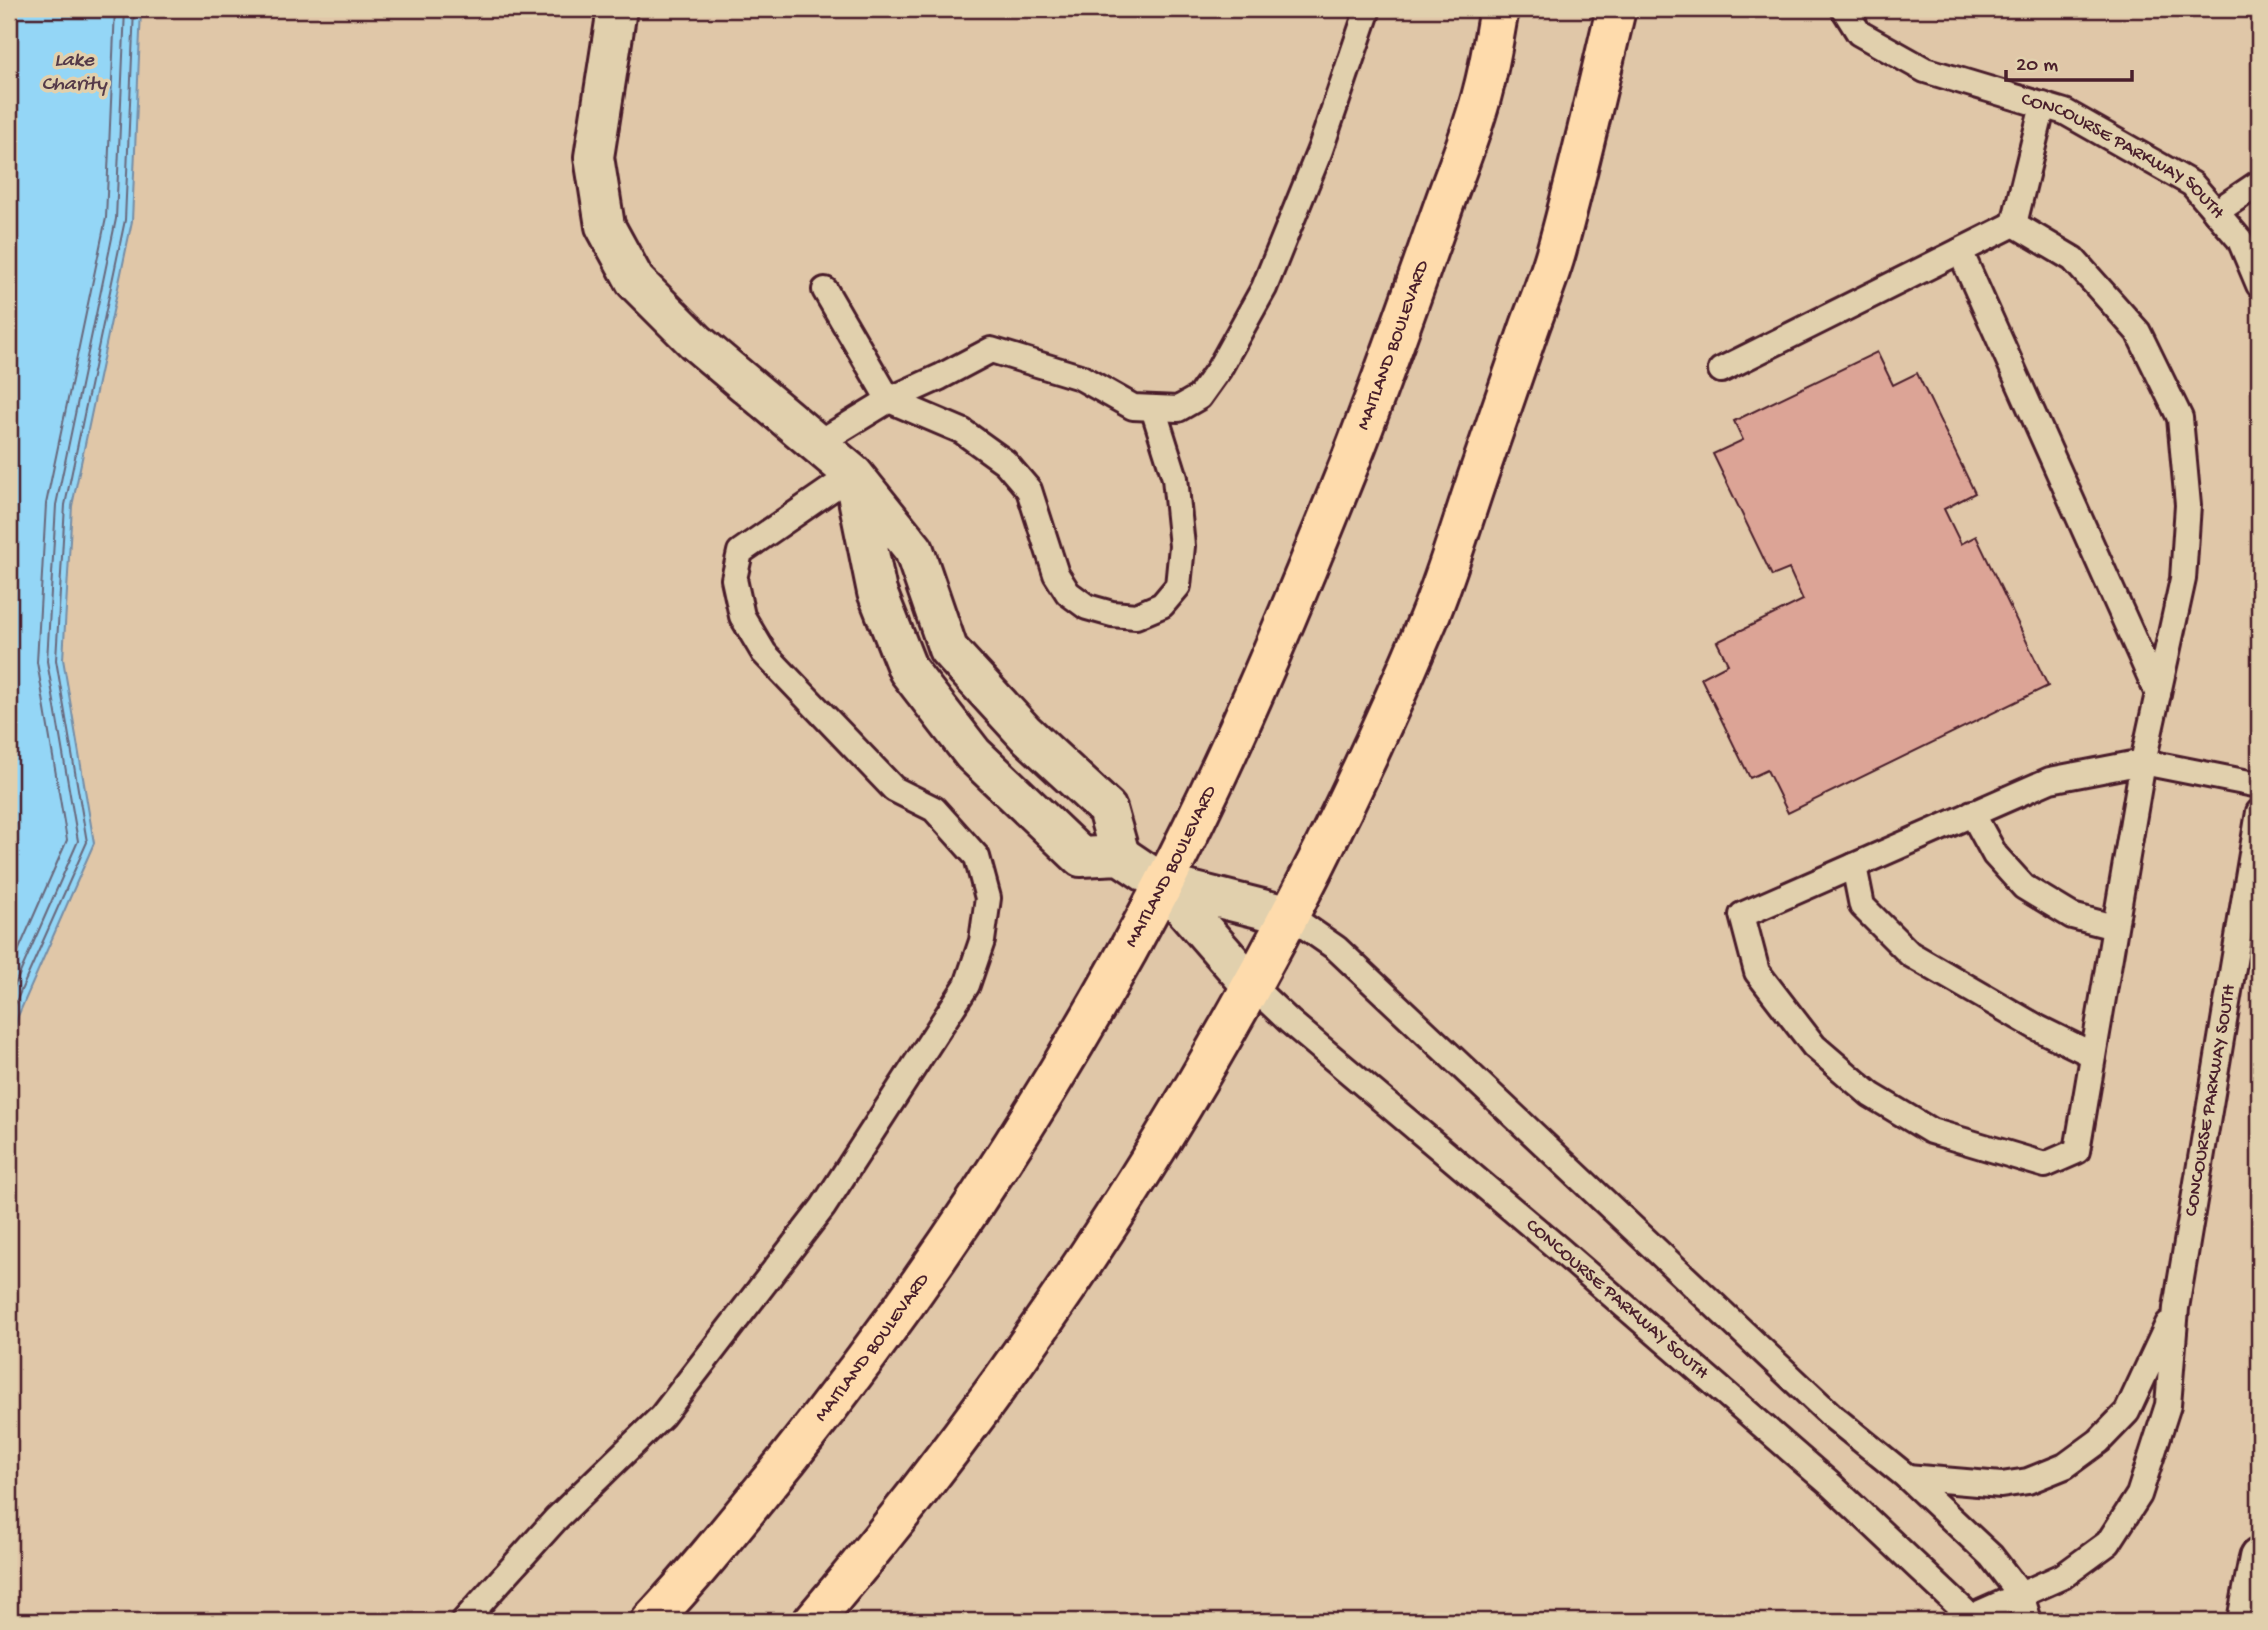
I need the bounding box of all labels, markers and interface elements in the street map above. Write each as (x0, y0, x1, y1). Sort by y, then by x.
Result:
scale bar (2006, 38, 2132, 82)
water label: Lake Charity (41, 49, 108, 98)
text: 20 m (2016, 54, 2058, 79)
street label: CONCOURSE PARKWAY SOUTH (2018, 88, 2229, 224)
street label: MAITLAND BOULEVARD (1352, 257, 1435, 433)
street label: MAITLAND BOULEVARD (1120, 781, 1222, 952)
street label: CONCOURSE PARKWAY SOUTH (2180, 983, 2241, 1218)
street label: CONCOURSE PARKWAY SOUTH (1521, 1214, 1713, 1385)
street label: MAITLAND BOULEVARD (810, 1268, 935, 1426)

